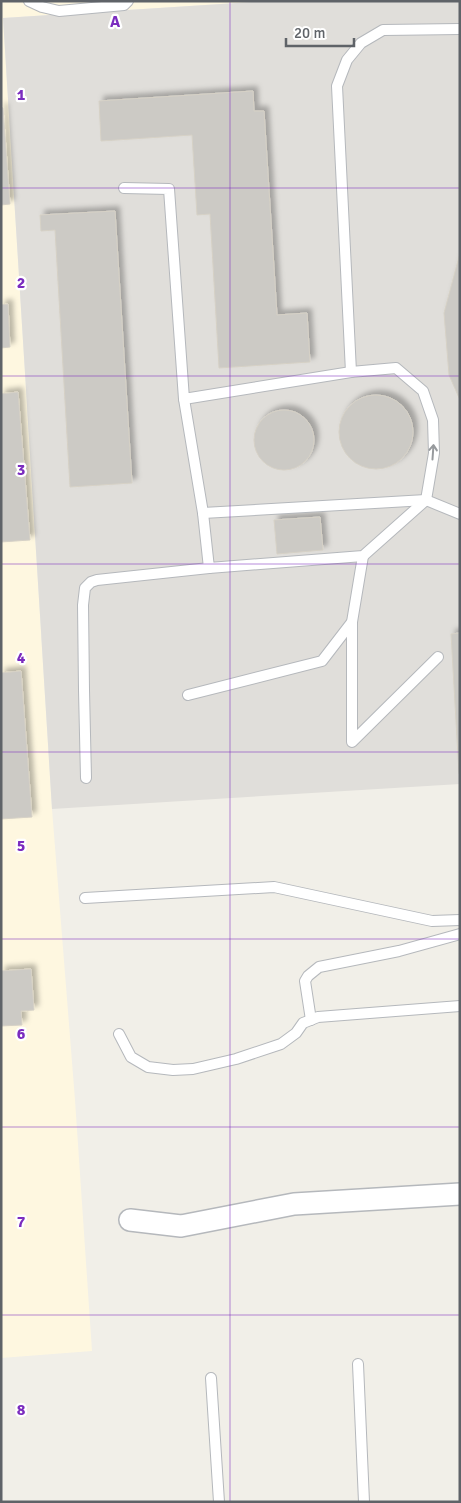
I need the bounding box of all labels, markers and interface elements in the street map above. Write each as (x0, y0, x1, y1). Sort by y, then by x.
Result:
text: A (110, 12, 121, 32)
scale bar (286, 15, 354, 47)
text: 20 m (294, 24, 325, 42)
text: 1 (17, 85, 26, 105)
text: 2 (17, 273, 25, 293)
one-way arrow (428, 445, 437, 461)
text: 3 (17, 460, 25, 480)
text: 4 (17, 648, 26, 668)
text: 5 (17, 836, 25, 856)
text: 6 (17, 1024, 26, 1044)
text: 7 (17, 1212, 26, 1232)
text: 8 (17, 1400, 26, 1420)

